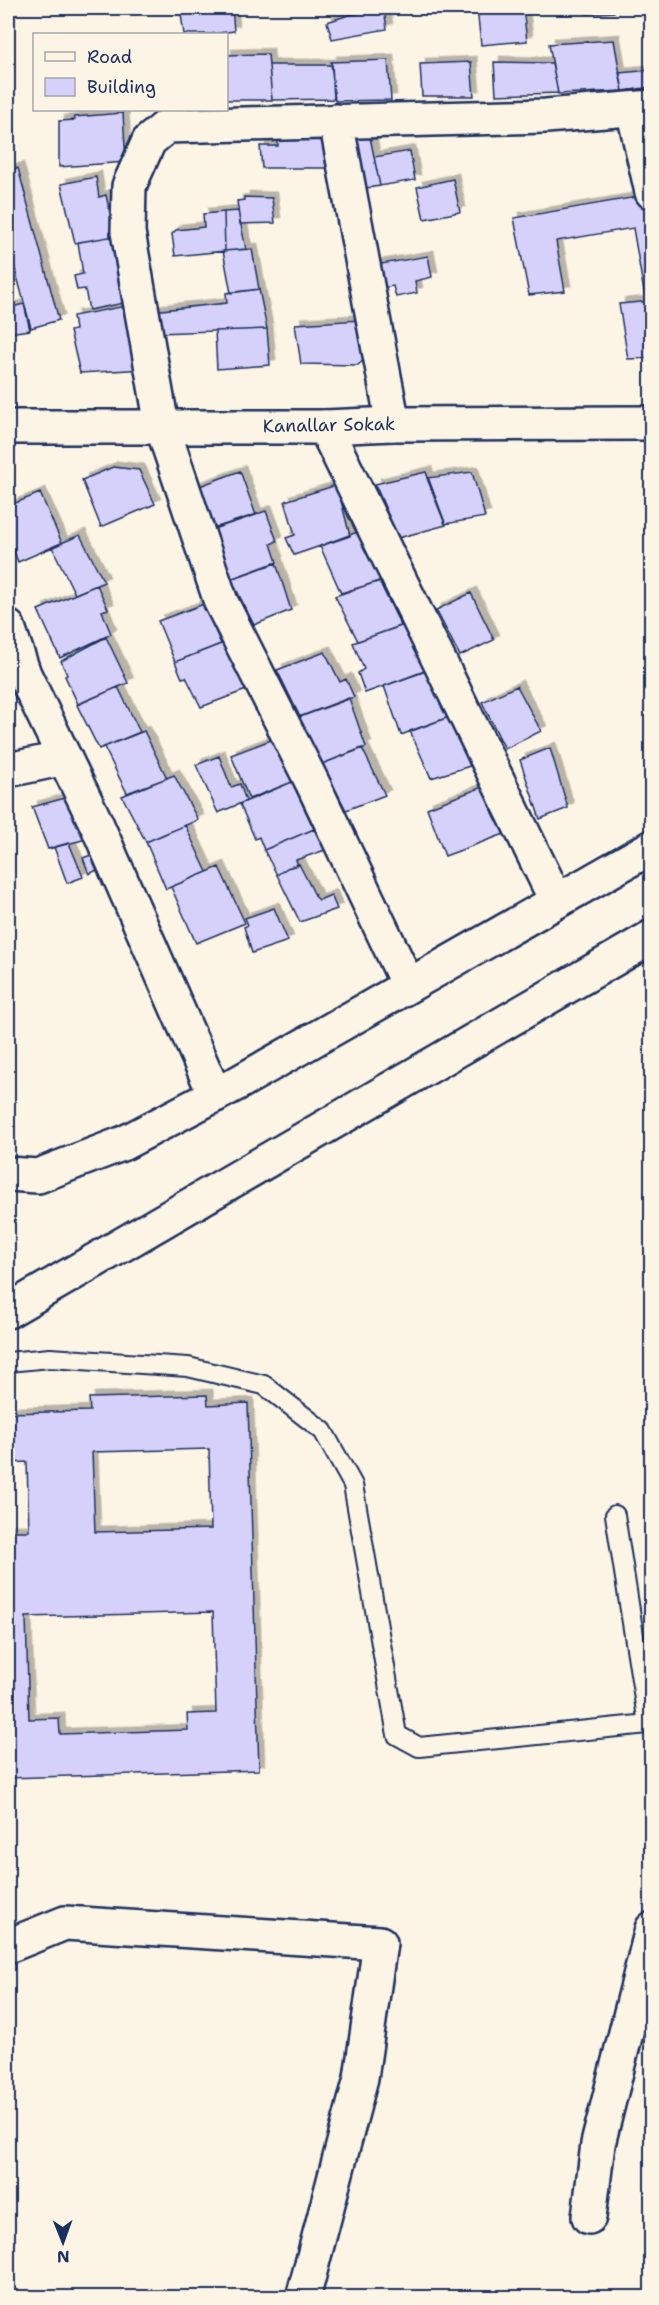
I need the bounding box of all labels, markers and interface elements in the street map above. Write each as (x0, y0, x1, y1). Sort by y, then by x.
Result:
legend (33, 33, 228, 111)
text: Road (87, 45, 132, 69)
text: Building (87, 75, 156, 99)
street label: Kanallar Sokak (263, 412, 395, 438)
north arrow (33, 2212, 93, 2272)
text: N (57, 2246, 70, 2267)

